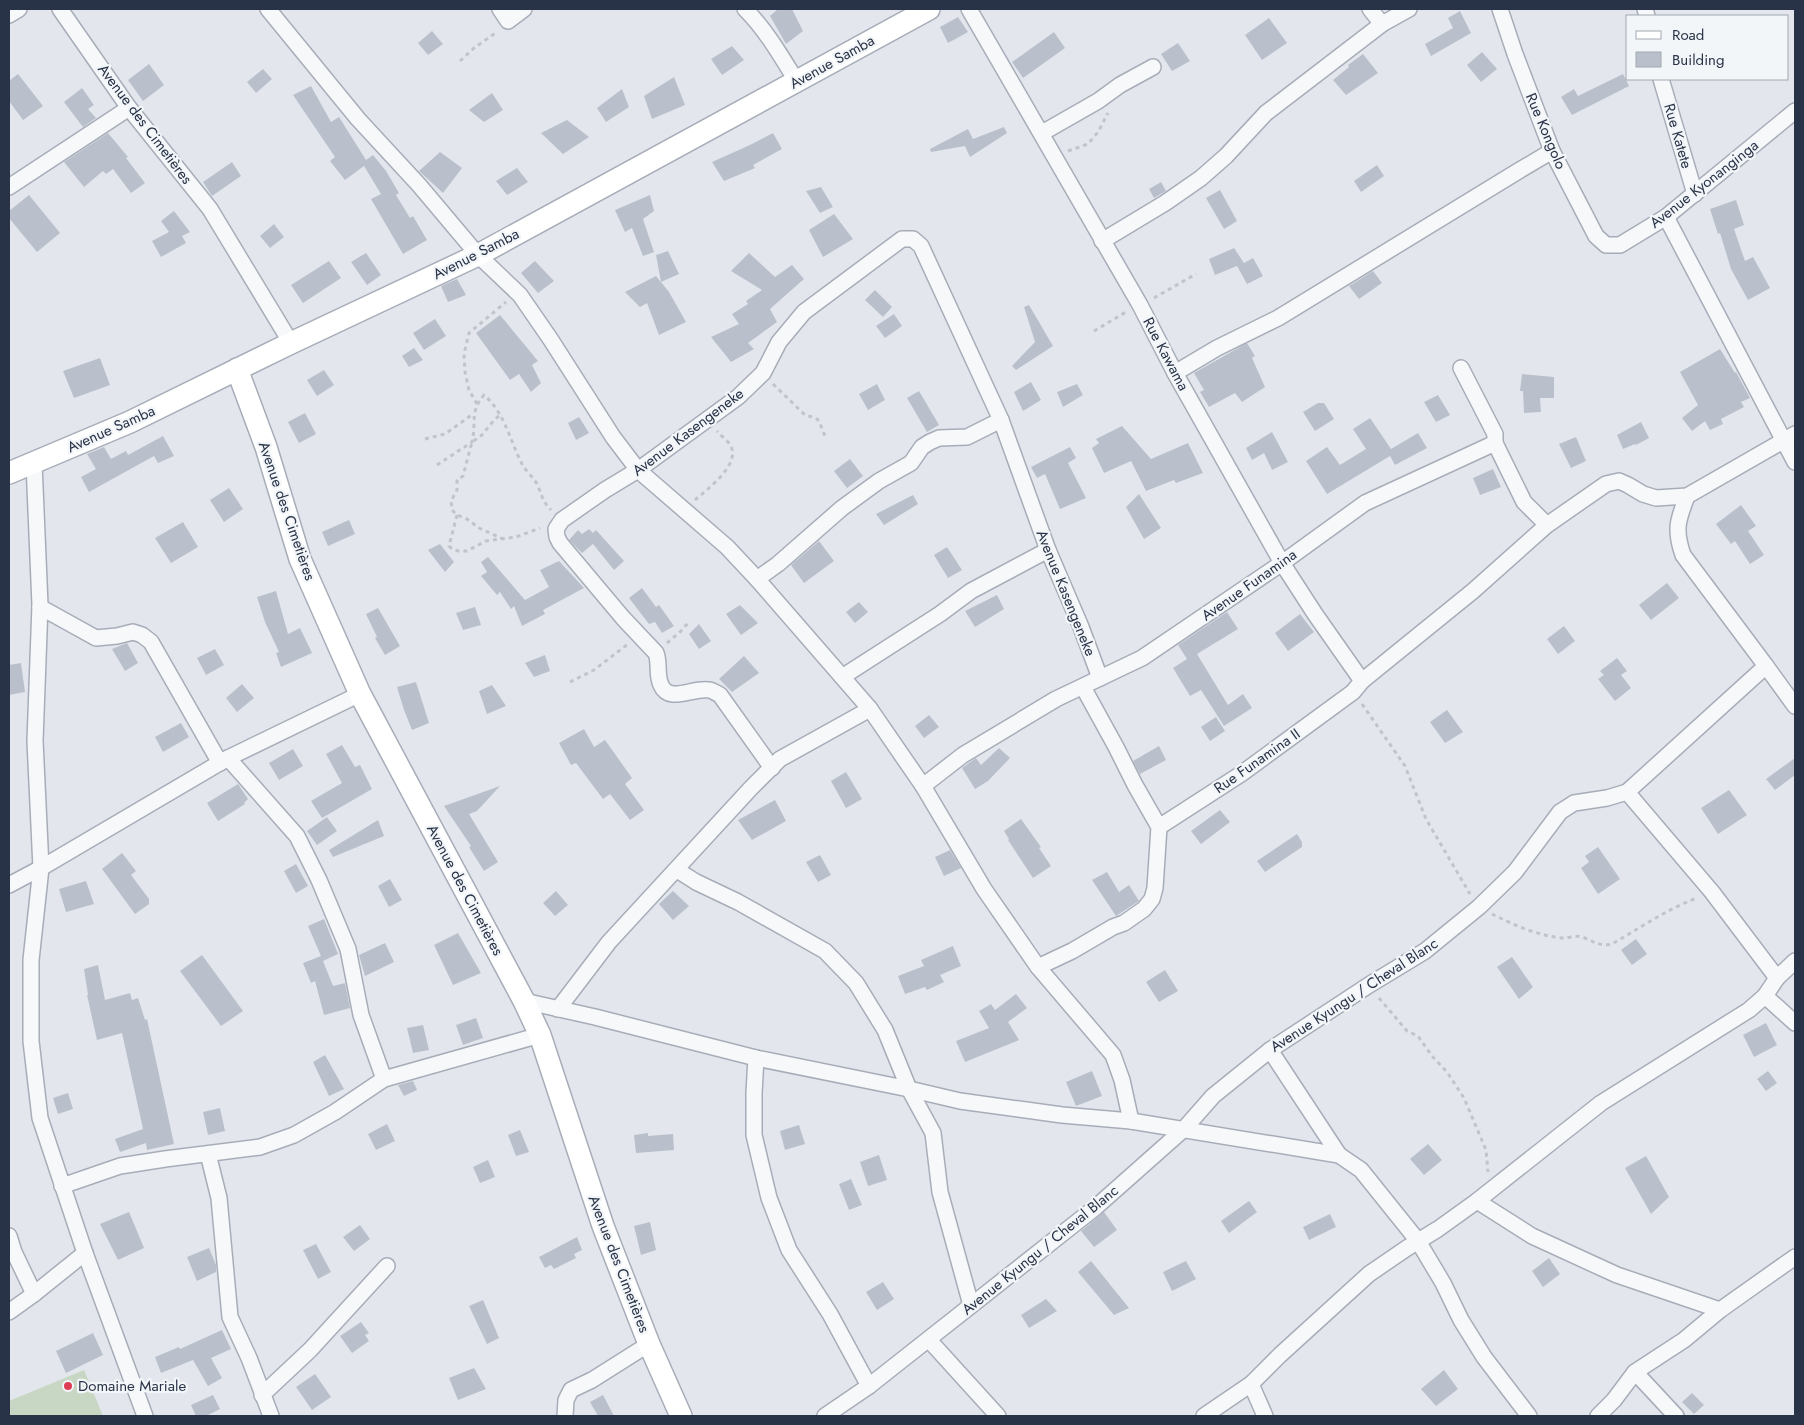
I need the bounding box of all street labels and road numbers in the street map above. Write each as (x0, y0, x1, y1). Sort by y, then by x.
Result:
street label: Avenue Samba (785, 30, 879, 94)
street label: Avenue des Cimetières (92, 59, 198, 189)
street label: Rue Kongolo (1520, 89, 1572, 173)
street label: Rue Katete (1658, 101, 1698, 171)
street label: Avenue Kyonanginga (1645, 135, 1763, 233)
street label: Avenue Samba (429, 223, 523, 285)
street label: Rue Kawama (1137, 313, 1195, 395)
street label: Avenue Kasengeneke (628, 383, 749, 481)
street label: Avenue Samba (64, 400, 158, 458)
street label: Avenue des Cimetières (253, 439, 321, 583)
street label: Avenue Kasengeneke (1031, 527, 1101, 660)
street label: Avenue Funamina (1197, 544, 1301, 626)
street label: Rue Funamina II (1209, 723, 1305, 799)
street label: Avenue des Cimetières (421, 821, 509, 959)
street label: Avenue Kyungu / Cheval Blanc (1266, 932, 1442, 1058)
street label: Avenue Kyungu / Cheval Blanc (957, 1180, 1123, 1320)
street label: Avenue des Cimetières (583, 1192, 655, 1336)

